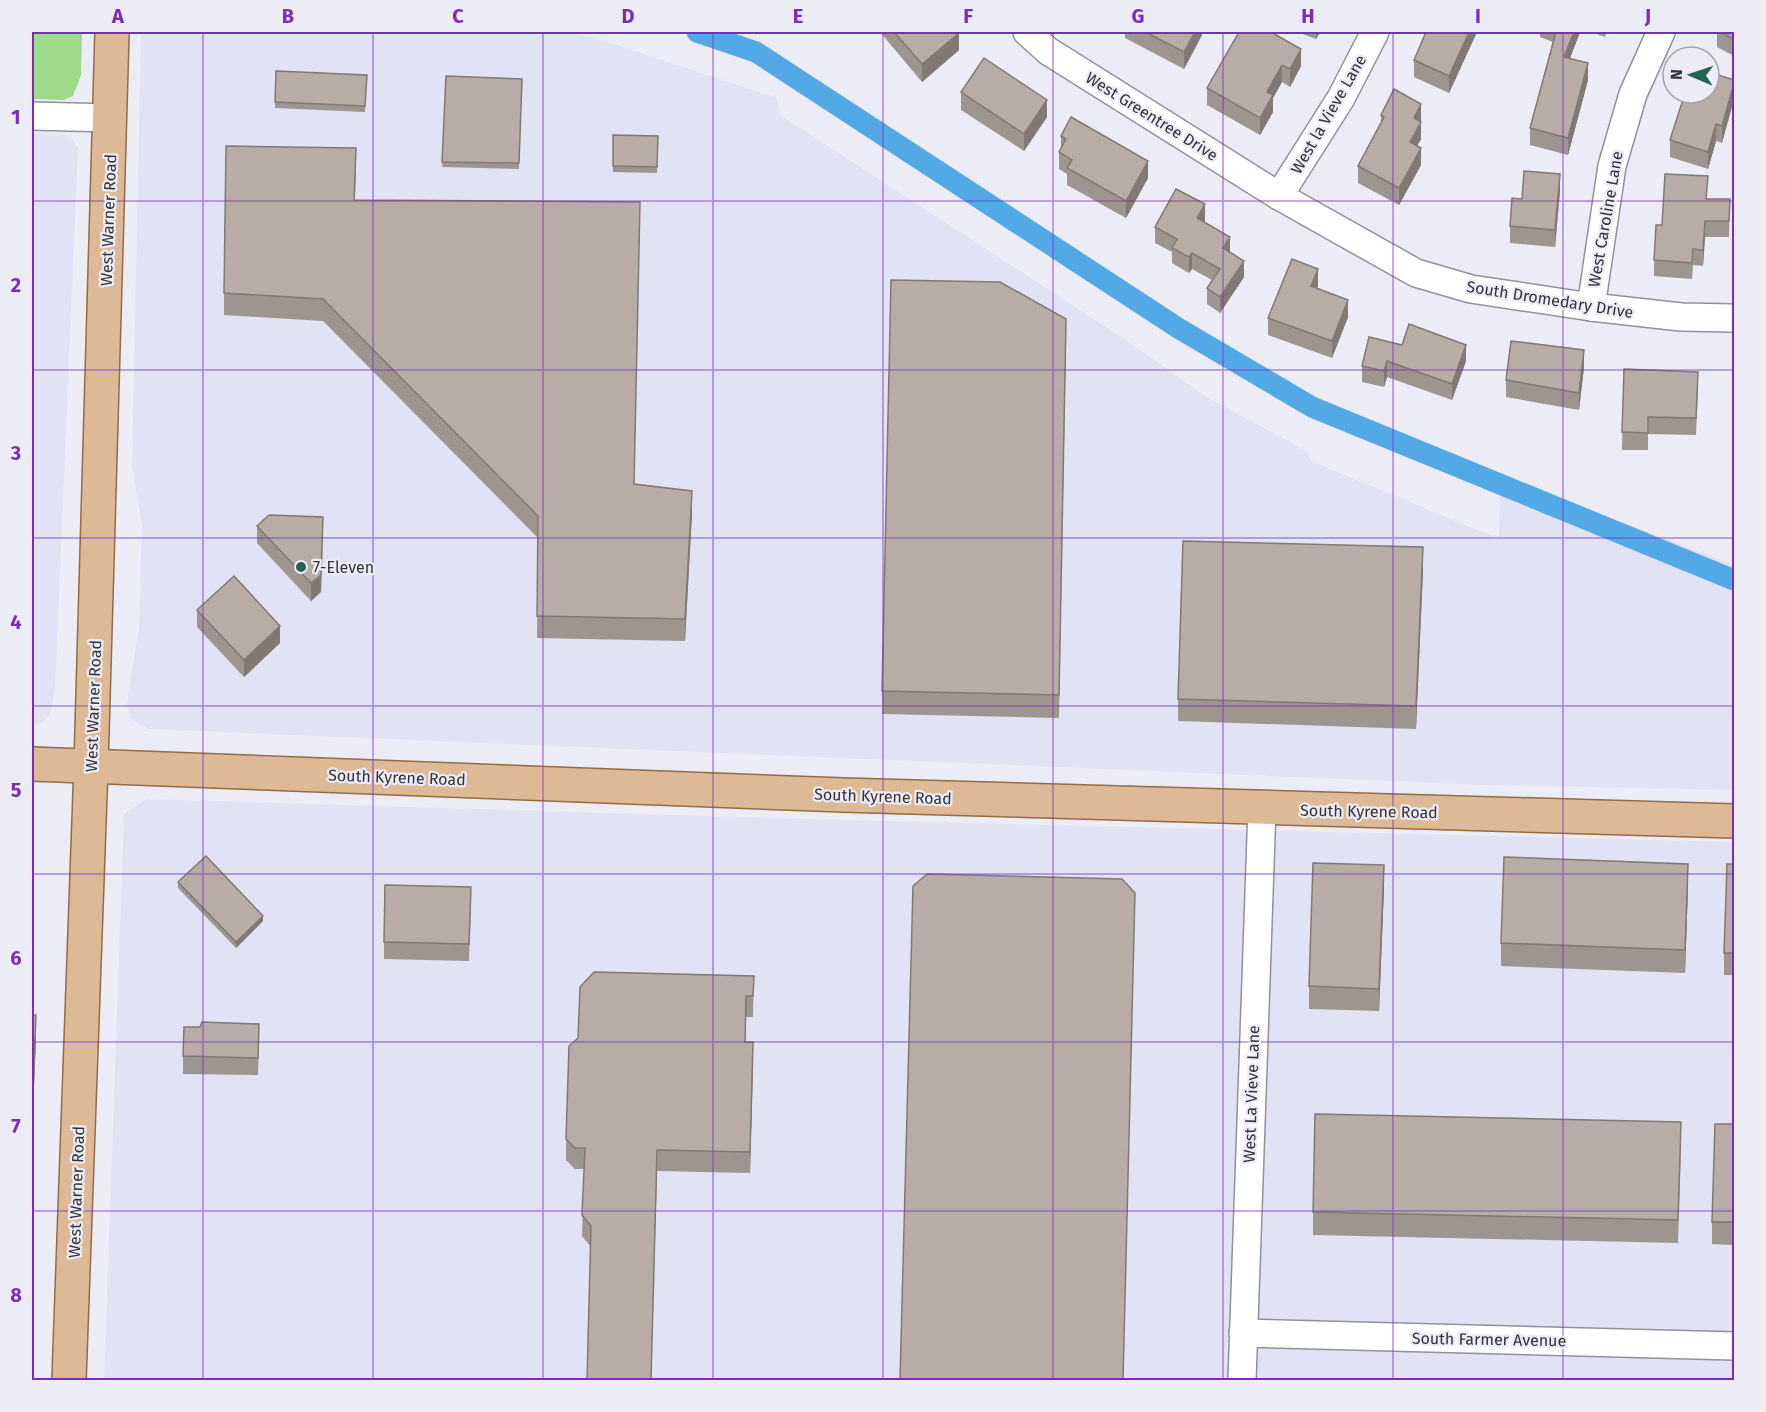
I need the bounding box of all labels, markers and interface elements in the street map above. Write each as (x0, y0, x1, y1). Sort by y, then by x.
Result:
text: A (111, 4, 125, 28)
text: B (282, 4, 294, 28)
text: C (452, 4, 464, 28)
text: D (621, 4, 635, 28)
text: E (793, 4, 803, 28)
text: F (963, 4, 973, 28)
text: G (1132, 4, 1144, 28)
text: H (1301, 4, 1315, 28)
text: I (1475, 4, 1481, 28)
text: J (1644, 4, 1651, 28)
north arrow (1661, 45, 1721, 105)
street label: West la Vieve Lane (1287, 51, 1370, 177)
street label: West Greentree Drive (1082, 68, 1221, 165)
text: N (1667, 69, 1686, 80)
text: 1 (11, 105, 21, 129)
street label: West Caroline Lane (1584, 150, 1627, 289)
street label: West Warner Road (97, 154, 120, 286)
text: 2 (11, 273, 21, 297)
street label: South Dromedary Drive (1465, 277, 1635, 322)
text: 3 (10, 441, 21, 465)
place label: 7-Eleven (313, 558, 374, 577)
marker: 7-Eleven (294, 560, 308, 574)
text: 4 (10, 610, 22, 634)
street label: West Warner Road (82, 640, 105, 772)
street label: South Kyrene Road (328, 766, 466, 789)
text: 5 (11, 778, 22, 802)
street label: South Kyrene Road (814, 785, 952, 808)
street label: South Kyrene Road (1300, 801, 1438, 822)
text: 6 (10, 946, 22, 970)
street label: West La Vieve Lane (1240, 1025, 1263, 1163)
text: 7 (11, 1114, 21, 1138)
street label: West Warner Road (65, 1126, 88, 1258)
text: 8 (10, 1283, 22, 1307)
street label: South Farmer Avenue (1412, 1329, 1566, 1350)

